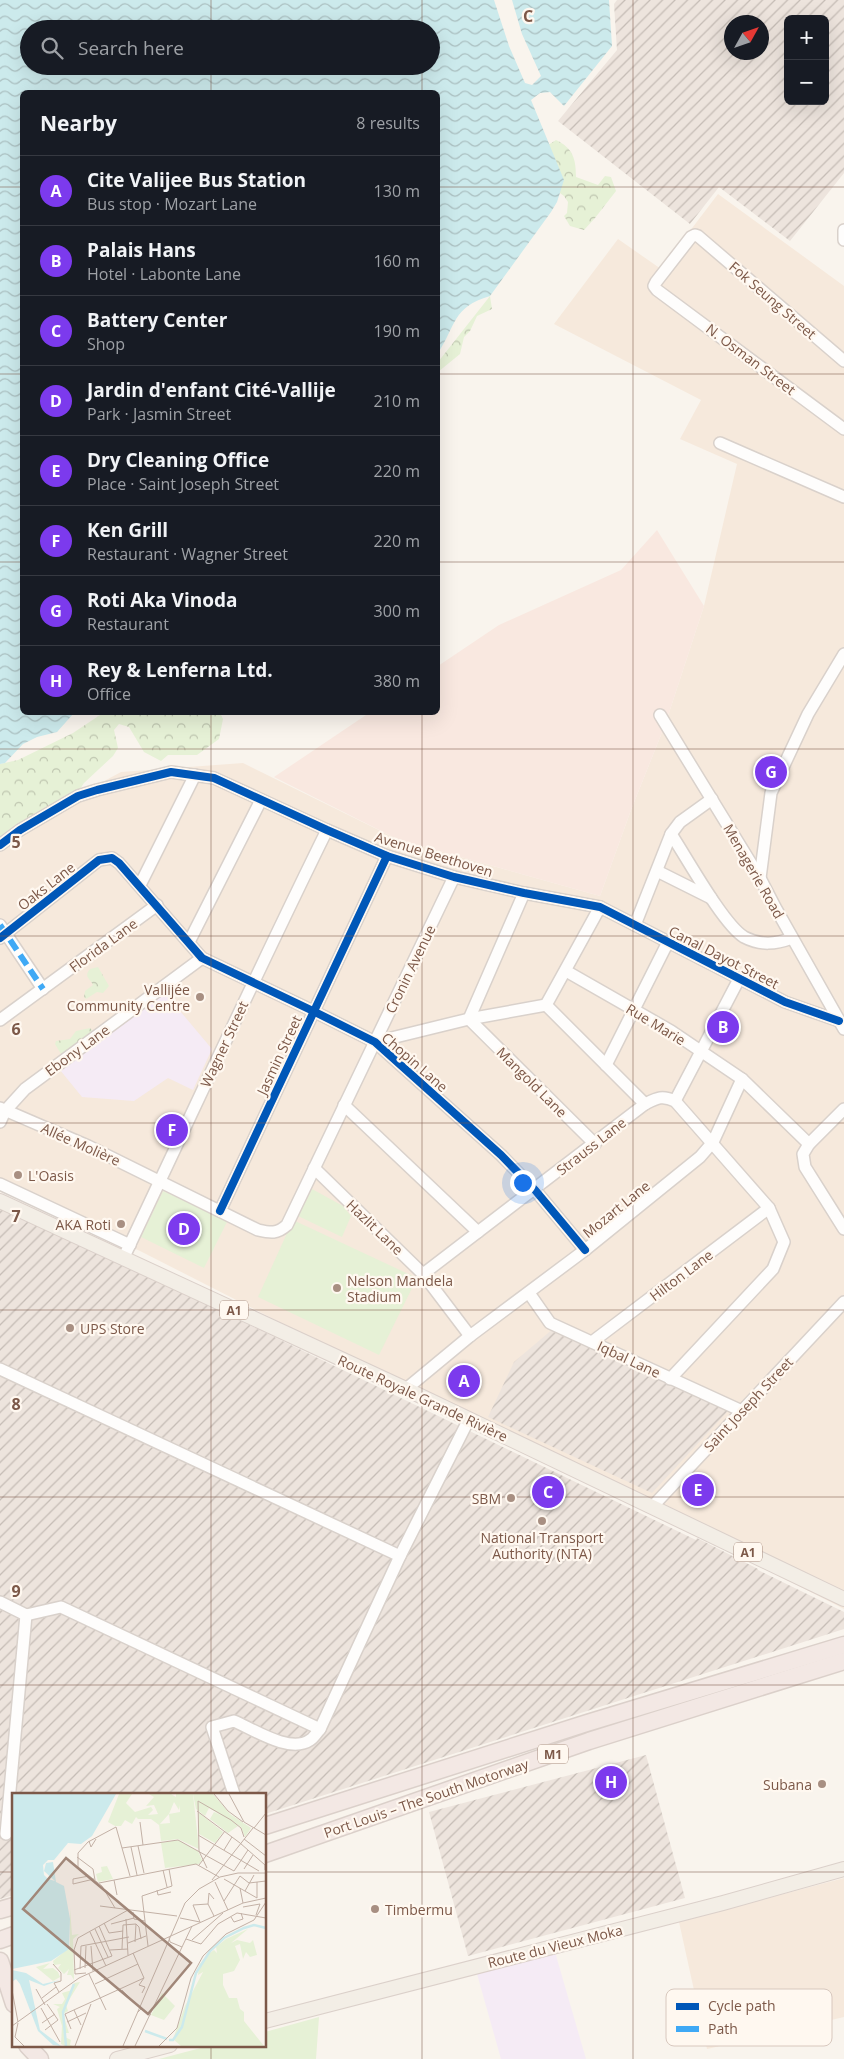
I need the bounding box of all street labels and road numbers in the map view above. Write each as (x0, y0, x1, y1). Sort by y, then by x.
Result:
street label: Fok Seung Street (725, 257, 821, 343)
street label: N. Osman Street (702, 319, 800, 399)
street label: Menagerie Road (719, 820, 789, 922)
street label: Avenue Beethoven (373, 827, 495, 881)
street label: Oaks Lane (13, 858, 79, 914)
street label: Florida Lane (65, 914, 141, 976)
street label: Canal Dayot Street (666, 921, 782, 993)
street label: Cronin Avenue (380, 922, 440, 1016)
street label: Wagner Street (196, 998, 252, 1090)
street label: Rue Marie (623, 999, 689, 1049)
street label: Jasmin Street (251, 1012, 306, 1100)
street label: Ebony Lane (41, 1020, 113, 1080)
street label: Chopin Lane (378, 1028, 452, 1096)
street label: Mangold Lane (493, 1043, 571, 1121)
street label: Strauss Lane (552, 1113, 630, 1179)
street label: Allée Molière (38, 1118, 124, 1170)
street label: Mozart Lane (578, 1176, 654, 1242)
street label: Hazlit Lane (343, 1195, 408, 1259)
street label: Hilton Lane (646, 1245, 717, 1305)
road number: A1 (220, 1300, 248, 1320)
street label: Iqbal Lane (594, 1336, 664, 1382)
street label: Route Royale Grande Rivière (335, 1350, 511, 1446)
street label: Saint Joseph Street (699, 1353, 797, 1455)
road number: A1 (734, 1542, 762, 1561)
road number: M1 (538, 1745, 568, 1764)
street label: Port Louis – The South Motorway (321, 1754, 532, 1842)
street label: Route du Vieux Moka (486, 1920, 624, 1972)

